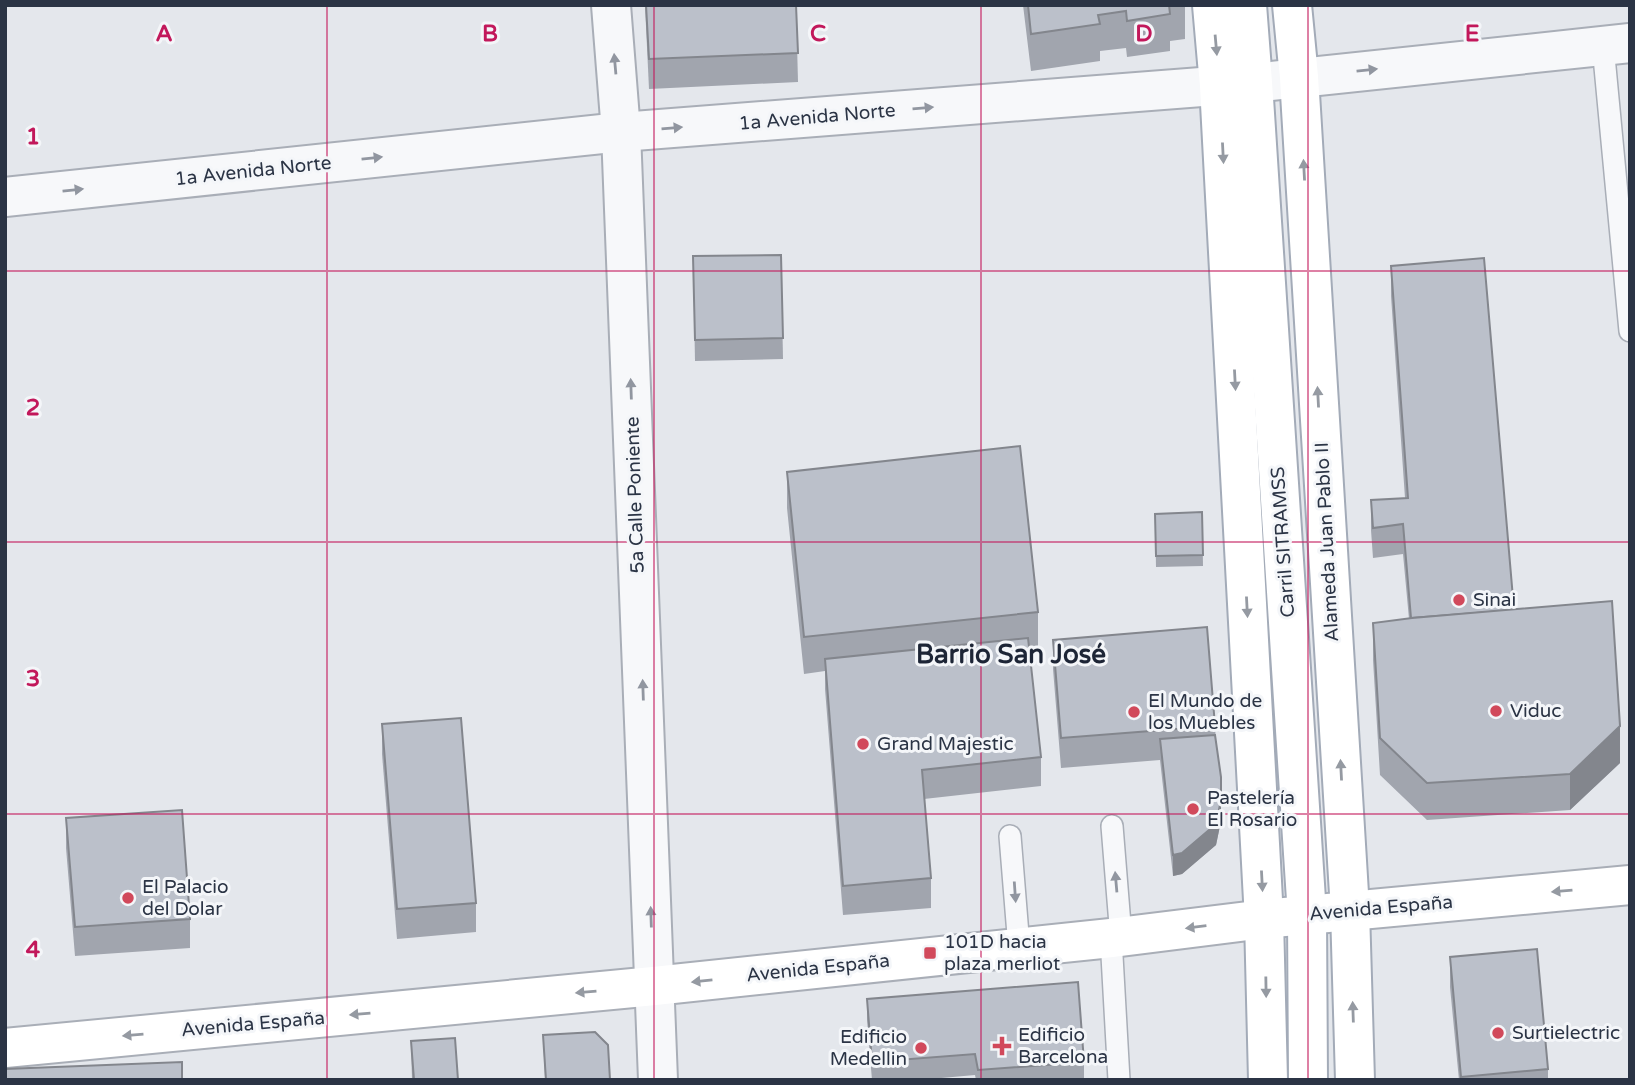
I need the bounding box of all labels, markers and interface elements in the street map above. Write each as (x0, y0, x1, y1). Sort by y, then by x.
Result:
text: A (155, 20, 173, 48)
text: B (482, 20, 498, 48)
text: C (810, 20, 826, 48)
text: D (1135, 20, 1153, 48)
text: E (1465, 20, 1479, 48)
one-way arrow (1211, 34, 1222, 56)
one-way arrow (609, 53, 620, 75)
one-way arrow (1356, 65, 1378, 76)
street label: 1a Avenida Norte (738, 99, 896, 135)
one-way arrow (912, 102, 934, 113)
one-way arrow (661, 122, 683, 133)
text: 1 (26, 123, 40, 151)
one-way arrow (1218, 142, 1229, 164)
street label: 1a Avenida Norte (174, 152, 332, 190)
one-way arrow (362, 153, 384, 164)
one-way arrow (1299, 158, 1310, 180)
one-way arrow (62, 184, 84, 195)
one-way arrow (1230, 369, 1241, 391)
one-way arrow (626, 378, 637, 400)
one-way arrow (1312, 385, 1323, 407)
text: 2 (26, 394, 40, 422)
street label: 5a Calle Poniente (621, 416, 649, 574)
street label: Alameda Juan Pablo II (1311, 442, 1343, 642)
street label: Carril SITRAMSS (1267, 466, 1299, 618)
place label: Sinai (1473, 589, 1516, 611)
marker: Sinai (1451, 592, 1467, 608)
one-way arrow (1242, 597, 1253, 619)
district label: Barrio San José (916, 639, 1106, 670)
text: 3 (26, 665, 40, 693)
one-way arrow (637, 679, 648, 701)
place label: El Mundo de los Muebles (1148, 690, 1262, 734)
place label: Viduc (1510, 700, 1561, 722)
marker: Viduc (1488, 703, 1504, 719)
marker: El Mundo de los Muebles (1126, 704, 1142, 720)
place label: Grand Majestic (877, 733, 1014, 755)
marker: Grand Majestic (855, 736, 871, 752)
one-way arrow (1335, 759, 1346, 781)
place label: Pastelería El Rosario (1207, 787, 1297, 831)
marker: Pastelería El Rosario (1185, 801, 1201, 817)
one-way arrow (1110, 870, 1121, 892)
one-way arrow (1257, 870, 1268, 892)
place label: El Palacio del Dolar (142, 876, 229, 920)
one-way arrow (1010, 881, 1021, 903)
one-way arrow (1551, 886, 1573, 897)
marker: El Palacio del Dolar (120, 890, 136, 906)
street label: Avenida España (1308, 891, 1454, 925)
one-way arrow (646, 906, 657, 928)
one-way arrow (1185, 922, 1207, 933)
place label: 101D hacia plaza merliot (944, 931, 1060, 975)
text: 4 (26, 936, 41, 964)
marker: 101D hacia plaza merliot (922, 945, 938, 961)
street label: Avenida España (745, 950, 891, 986)
one-way arrow (691, 975, 713, 986)
one-way arrow (1260, 976, 1271, 998)
one-way arrow (575, 987, 597, 998)
one-way arrow (1348, 1000, 1359, 1022)
street label: Avenida España (180, 1007, 326, 1041)
one-way arrow (349, 1009, 371, 1020)
place label: Surtielectric (1512, 1022, 1620, 1044)
place label: Edificio Barcelona (1018, 1024, 1108, 1068)
marker: Surtielectric (1490, 1025, 1506, 1041)
place label: Edificio Medellin (830, 1026, 907, 1070)
one-way arrow (122, 1030, 144, 1041)
marker: Edificio Barcelona (992, 1036, 1012, 1056)
marker: Edificio Medellin (913, 1040, 929, 1056)

